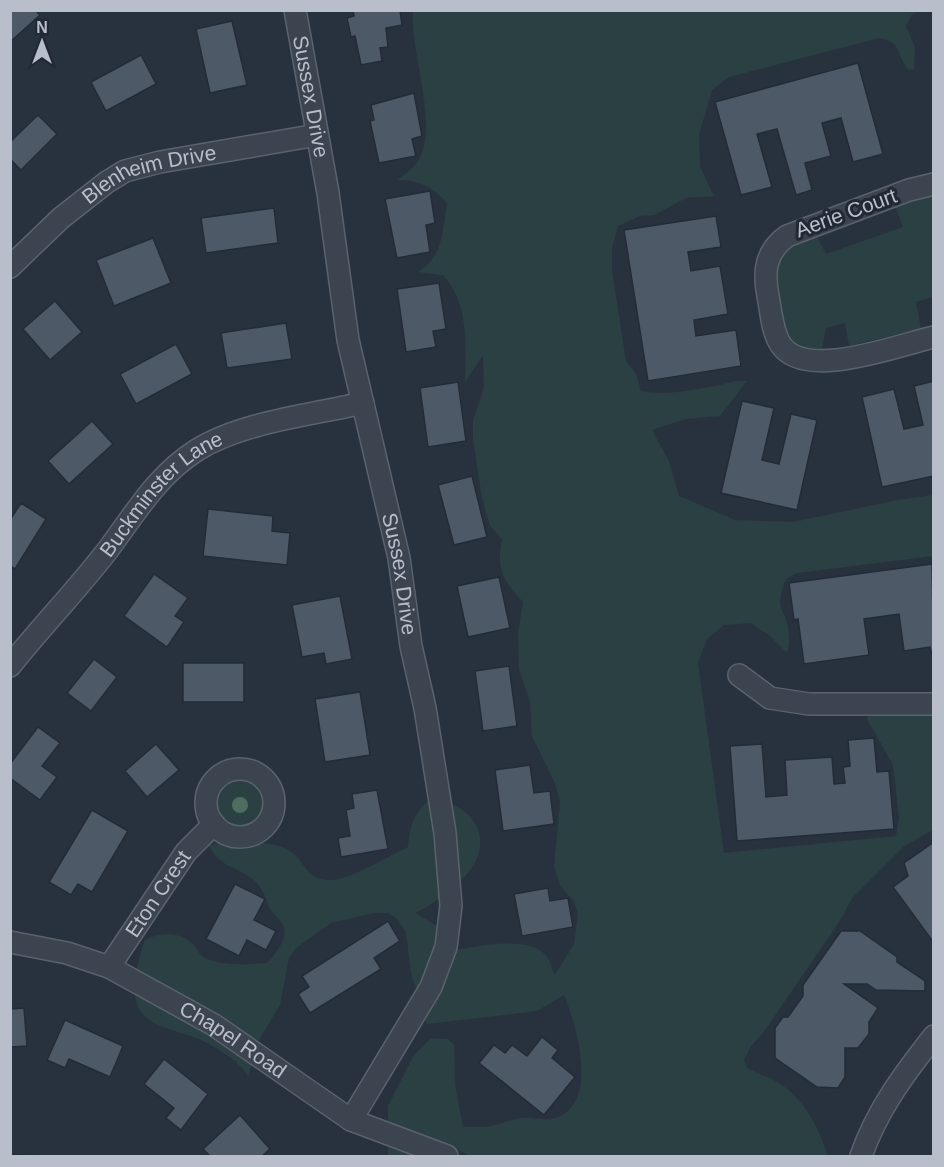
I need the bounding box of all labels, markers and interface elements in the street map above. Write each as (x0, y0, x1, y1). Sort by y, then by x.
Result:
north arrow (12, 12, 72, 72)
text: N (36, 19, 48, 36)
street label: Sussex Drive (289, 34, 333, 159)
street label: Blenheim Drive (77, 141, 218, 208)
street label: Aerie Court (792, 184, 900, 242)
street label: Buckminster Lane (95, 427, 226, 561)
street label: Sussex Drive (378, 510, 421, 636)
street label: Eton Crest (120, 846, 195, 941)
street label: Chapel Road (176, 996, 291, 1083)

